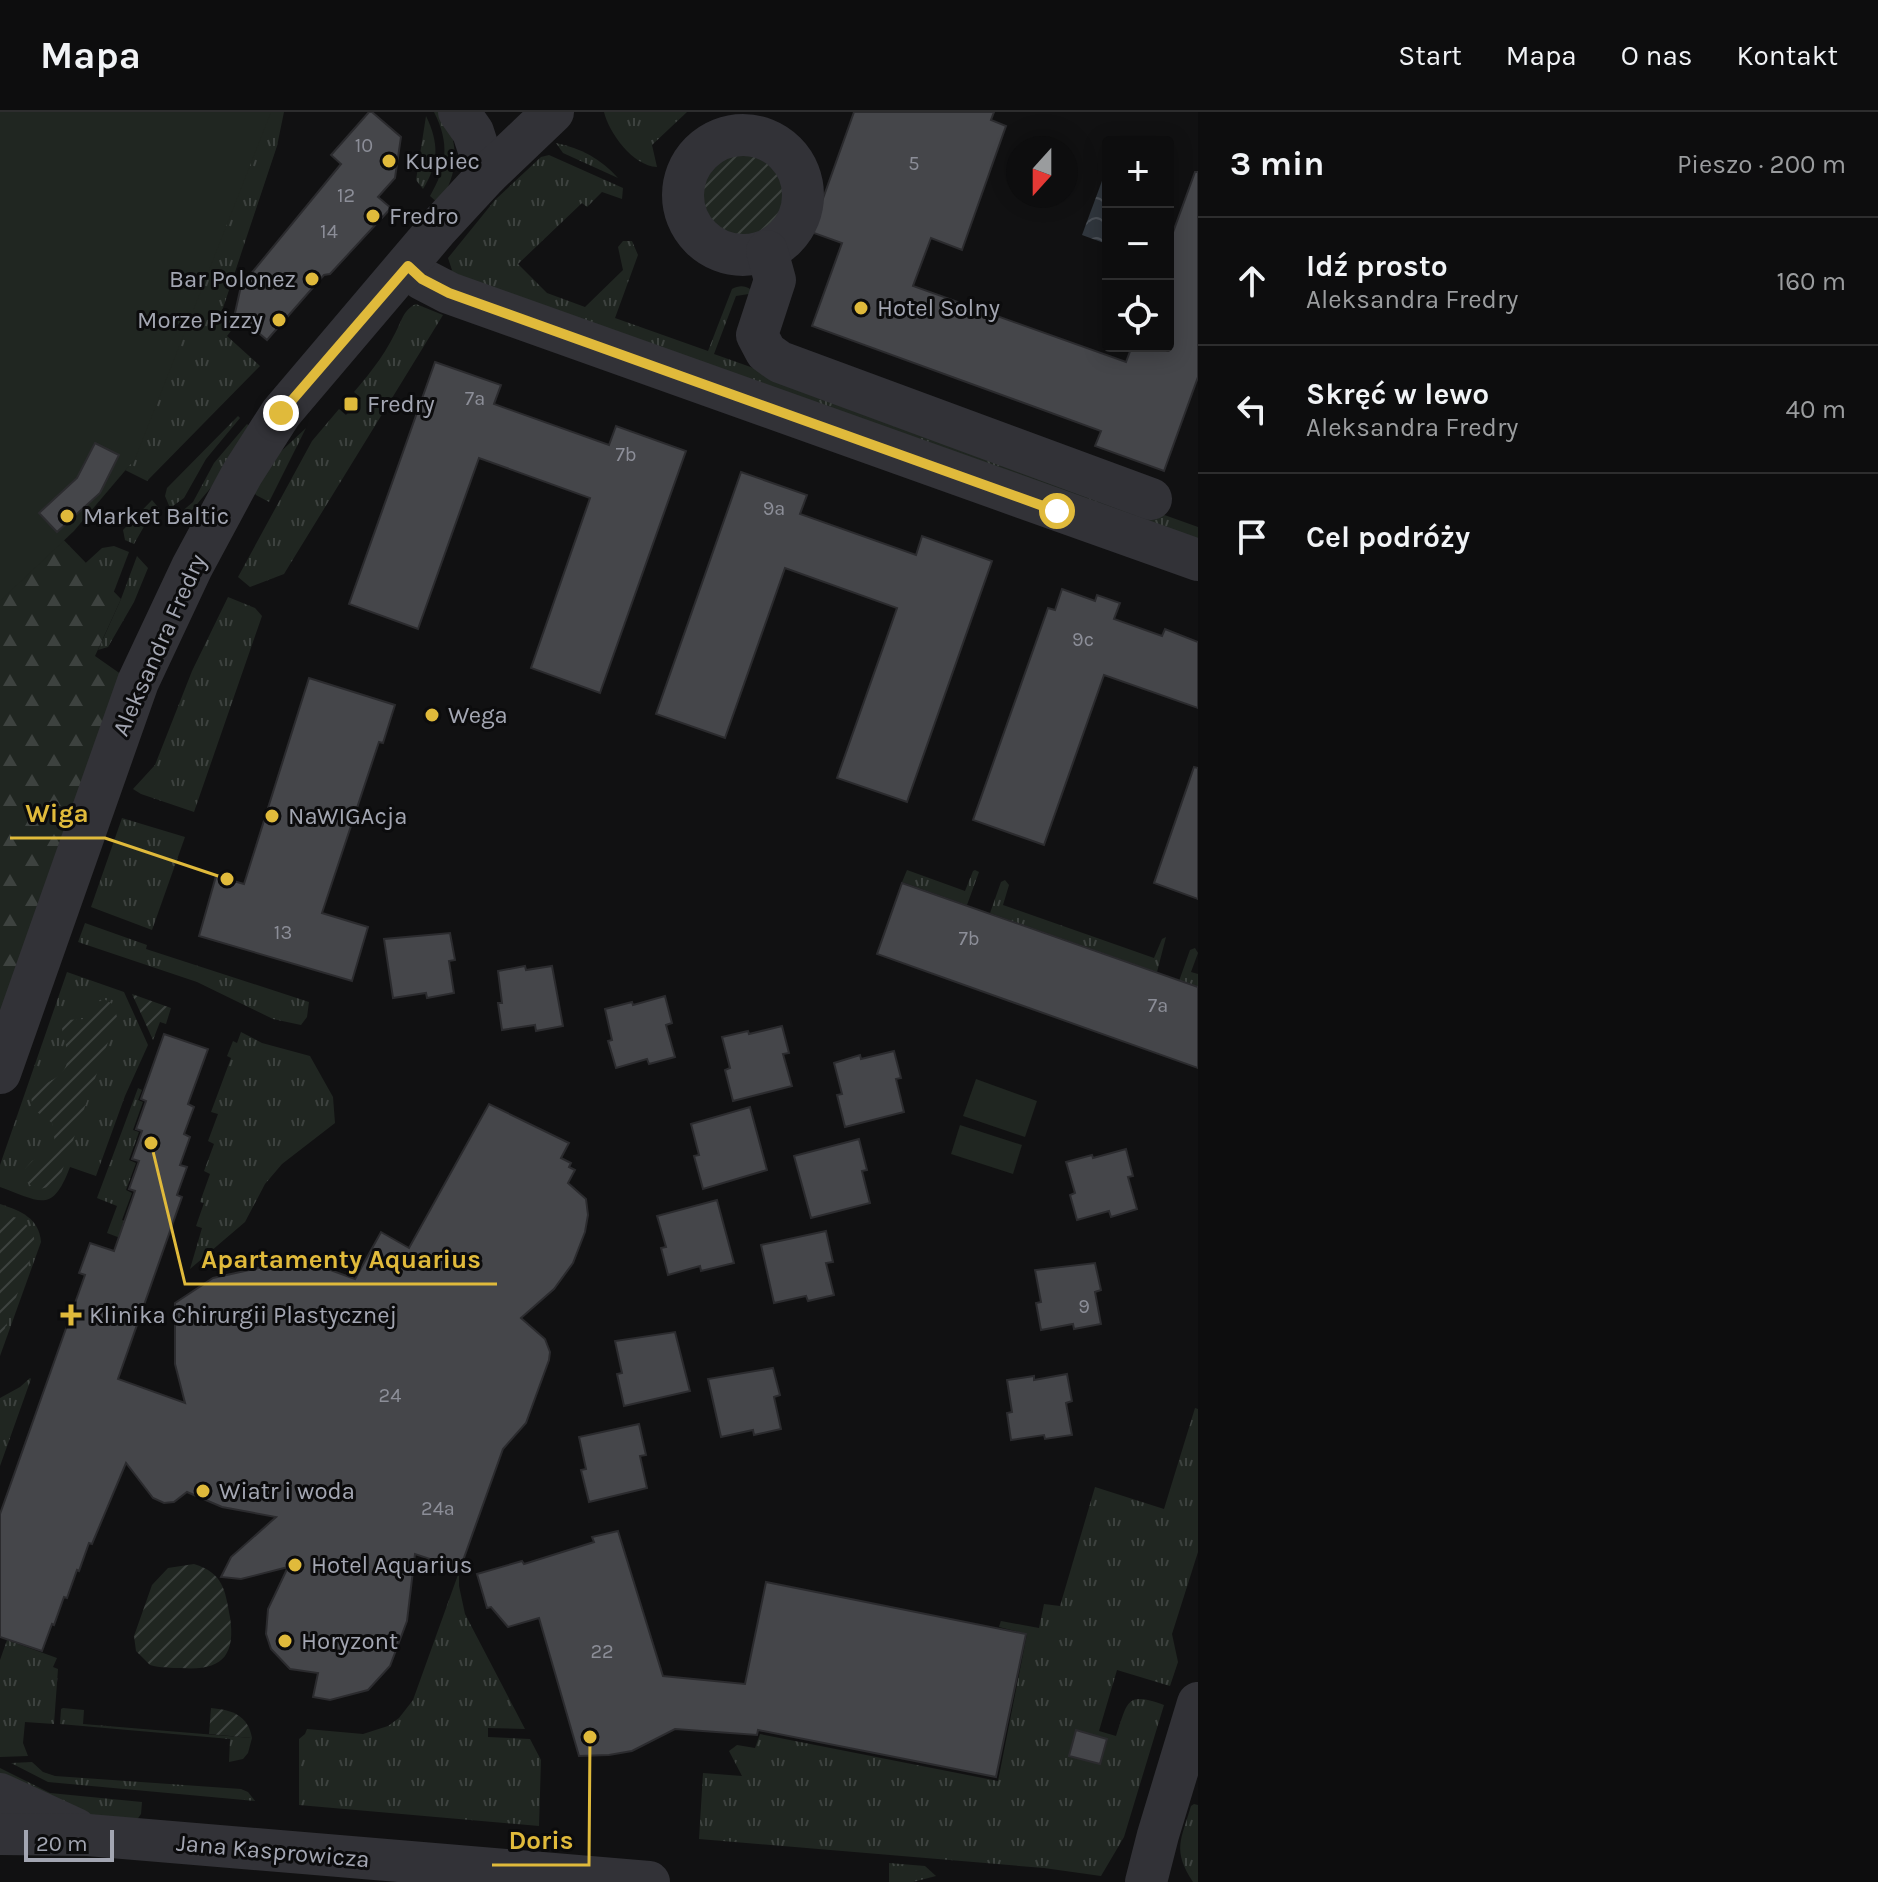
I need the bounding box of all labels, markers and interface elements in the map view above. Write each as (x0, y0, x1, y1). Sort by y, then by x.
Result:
text: Mapa (40, 33, 141, 78)
text: Start (1398, 39, 1462, 72)
text: Mapa (1506, 39, 1577, 72)
text: O nas (1621, 39, 1693, 72)
text: Kontakt (1737, 39, 1838, 72)
house number: 10 (355, 134, 373, 157)
north arrow (1006, 136, 1078, 208)
map controls (1102, 136, 1174, 352)
button: + (1102, 136, 1174, 208)
text: 3 min (1230, 144, 1324, 184)
place label: Kupiec (405, 147, 480, 175)
text: Pieszo · 200 m (1677, 149, 1846, 180)
marker: Kupiec (380, 152, 398, 170)
house number: 5 (908, 152, 920, 175)
house number: 12 (337, 184, 355, 207)
place label: Fredro (389, 202, 459, 230)
marker: Fredro (364, 207, 382, 225)
button: − (1102, 208, 1174, 280)
house number: 14 (320, 220, 338, 243)
text: Idź prosto (1306, 248, 1448, 284)
icon: ahead (1230, 259, 1274, 303)
place label: Bar Polonez (169, 265, 296, 293)
text: 160 m (1777, 266, 1846, 297)
marker: Bar Polonez (303, 270, 321, 288)
button: locate (1102, 280, 1174, 352)
text: Aleksandra Fredry (1306, 284, 1518, 315)
place label: Hotel Solny (877, 294, 1000, 322)
marker: Hotel Solny (852, 299, 870, 317)
place label: Morze Pizzy (137, 306, 263, 334)
marker: Morze Pizzy (270, 311, 288, 329)
text: Skręć w lewo (1306, 376, 1489, 412)
house number: 7a (465, 387, 485, 410)
icon: left (1230, 387, 1274, 431)
place label: Fredry (367, 390, 435, 418)
text: 40 m (1786, 394, 1846, 425)
route end (263, 395, 299, 431)
marker: Fredry (342, 395, 360, 413)
text: Aleksandra Fredry (1306, 412, 1518, 443)
house number: 7b (615, 443, 637, 466)
route start (1039, 493, 1075, 529)
house number: 9a (763, 497, 785, 520)
place label: Market Baltic (83, 502, 229, 530)
marker: Market Baltic (58, 507, 76, 525)
icon: arrive (1230, 515, 1274, 559)
text: Cel podróży (1306, 519, 1470, 555)
street label: Aleksandra Fredry (106, 550, 212, 740)
house number: 9c (1072, 628, 1094, 651)
place label: Wega (448, 701, 508, 729)
marker: Wega (423, 706, 441, 724)
callout: Wiga (10, 788, 105, 838)
text: Wiga (25, 798, 89, 829)
place label: NaWIGAcja (288, 802, 408, 830)
marker: NaWIGAcja (263, 807, 281, 825)
house number: 13 (274, 921, 292, 944)
house number: 7b (958, 927, 980, 950)
house number: 7a (1148, 994, 1168, 1017)
callout: Apartamenty Aquarius (185, 1234, 497, 1284)
text: Apartamenty Aquarius (201, 1244, 481, 1275)
house number: 9 (1078, 1295, 1090, 1318)
place label: Klinika Chirurgii Plastycznej (89, 1301, 397, 1329)
marker: Klinika Chirurgii Plastycznej (60, 1304, 82, 1326)
house number: 24 (379, 1384, 401, 1407)
place label: Wiatr i woda (219, 1477, 355, 1505)
marker: Wiatr i woda (194, 1482, 212, 1500)
house number: 24a (421, 1497, 455, 1520)
place label: Hotel Aquarius (311, 1551, 472, 1579)
marker: Hotel Aquarius (286, 1556, 304, 1574)
place label: Horyzont (301, 1627, 398, 1655)
marker: Horyzont (276, 1632, 294, 1650)
house number: 22 (590, 1640, 614, 1663)
callout: Doris (492, 1815, 589, 1865)
text: Doris (508, 1825, 574, 1856)
scale bar (24, 1826, 114, 1862)
street label: Jana Kasprowicza (175, 1829, 371, 1873)
text: 20 m (36, 1831, 88, 1857)

